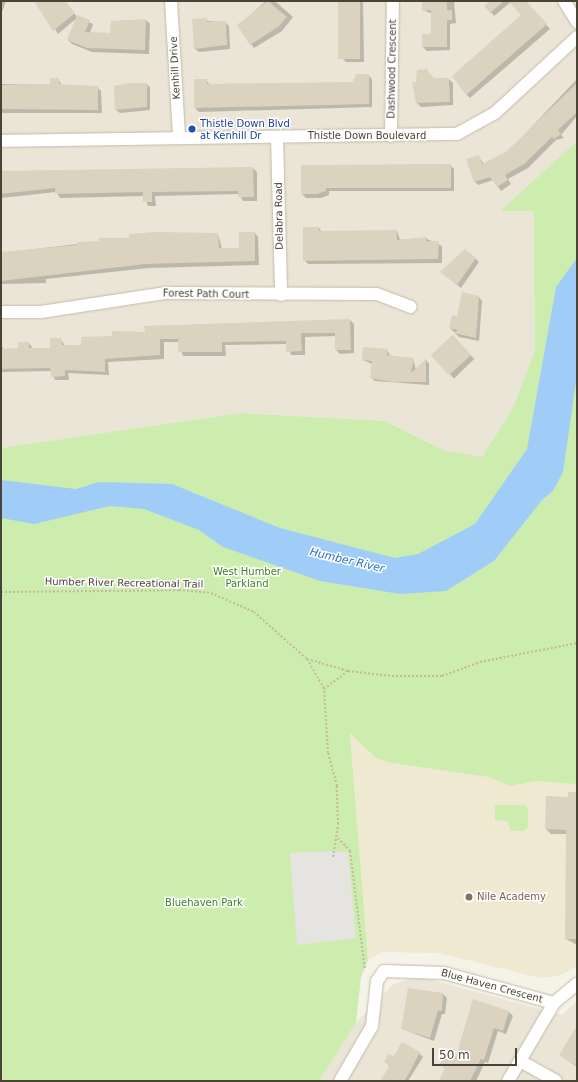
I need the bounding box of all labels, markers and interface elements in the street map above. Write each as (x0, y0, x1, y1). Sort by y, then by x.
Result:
street label: Dashwood Crescent (385, 19, 399, 119)
street label: Kenhill Drive (167, 36, 183, 100)
place label: Thistle Down Blvd at Kenhill Dr (200, 117, 290, 140)
marker: Thistle Down Blvd at Kenhill Dr (187, 124, 197, 134)
street label: Thistle Down Boulevard (308, 130, 426, 142)
street label: Delabra Road (272, 182, 286, 250)
street label: Forest Path Court (163, 287, 249, 301)
water label: Humber River (308, 546, 386, 576)
park label: West Humber Parkland (213, 565, 281, 588)
street label: Humber River Recreational Trail (45, 576, 203, 590)
place label: Nile Academy (477, 891, 546, 903)
marker: Nile Academy (464, 892, 474, 902)
park label: Bluehaven Park (165, 897, 243, 909)
street label: Blue Haven Crescent (440, 967, 544, 1005)
scale bar (434, 1040, 519, 1066)
text: 50 m (439, 1048, 470, 1062)

